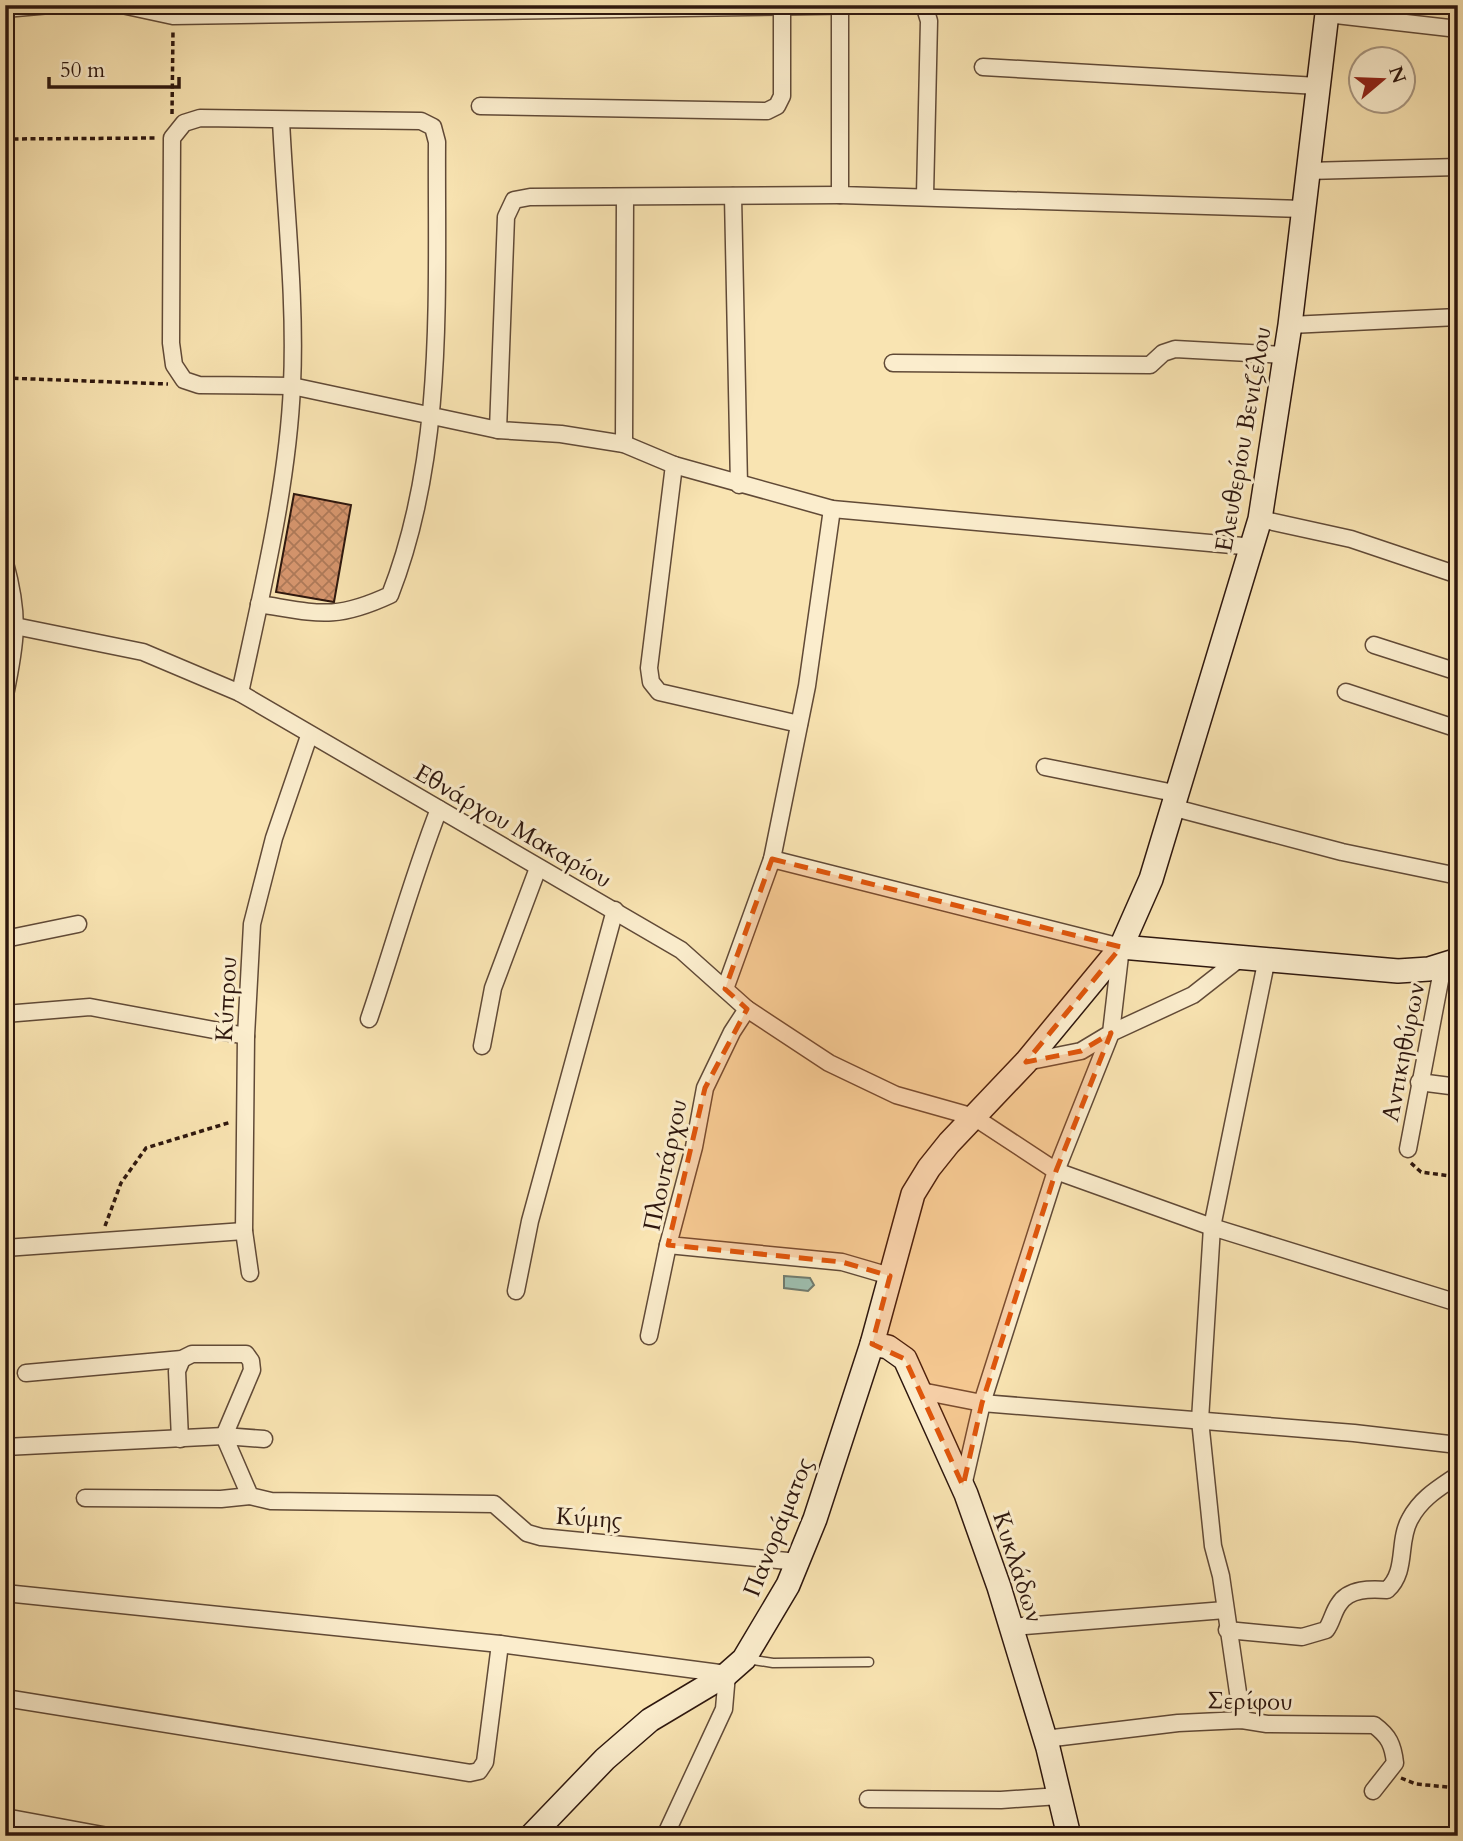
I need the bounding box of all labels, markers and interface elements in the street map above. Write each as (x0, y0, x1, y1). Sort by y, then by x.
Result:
scale bar (49, 46, 178, 90)
north arrow (1348, 46, 1418, 116)
text: 50 m (60, 56, 105, 85)
text: N (1382, 63, 1412, 87)
street label: Ελευθερίου Βενιζέλου (1207, 324, 1280, 554)
street label: Εθνάρχου Μακαρίου (408, 757, 617, 896)
street label: Κύπρου (208, 956, 245, 1043)
street label: Αντικηθύρων (1374, 980, 1433, 1124)
street label: Πλουτάρχου (635, 1096, 696, 1234)
street label: Πανοράματος (736, 1453, 821, 1602)
street label: Κύμης (555, 1500, 623, 1537)
street label: Κυκλάδων (984, 1507, 1051, 1627)
street label: Σερίφου (1207, 1684, 1293, 1719)

